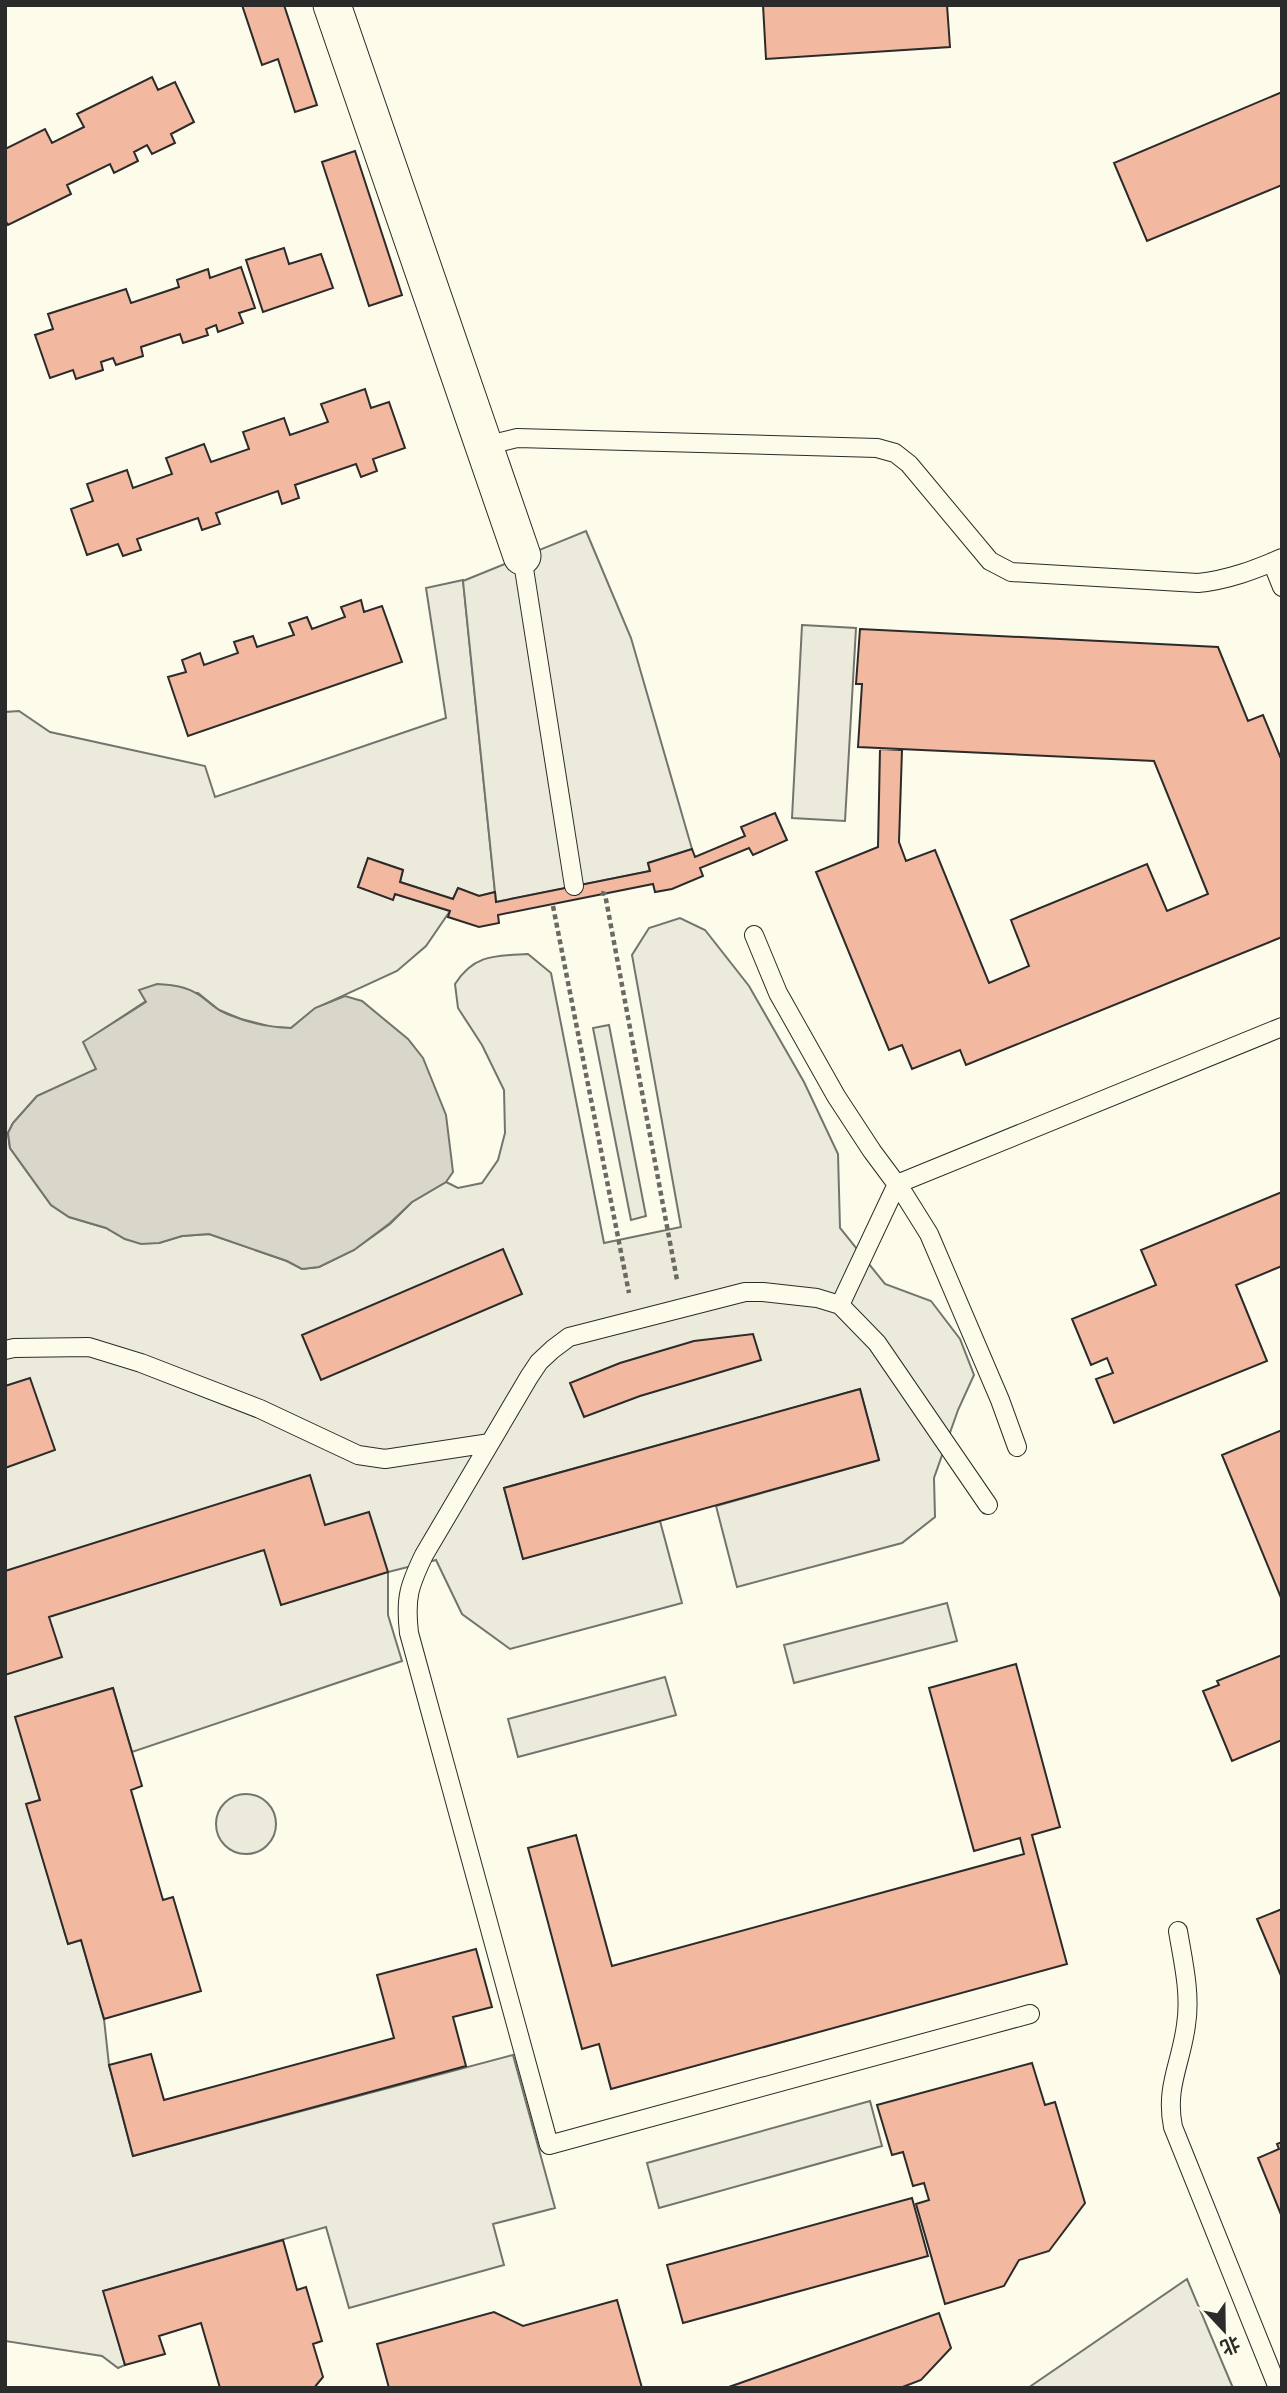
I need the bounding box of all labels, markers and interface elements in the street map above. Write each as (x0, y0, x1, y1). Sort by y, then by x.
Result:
north arrow (1189, 2295, 1259, 2365)
text: 北 (1217, 2331, 1243, 2360)

